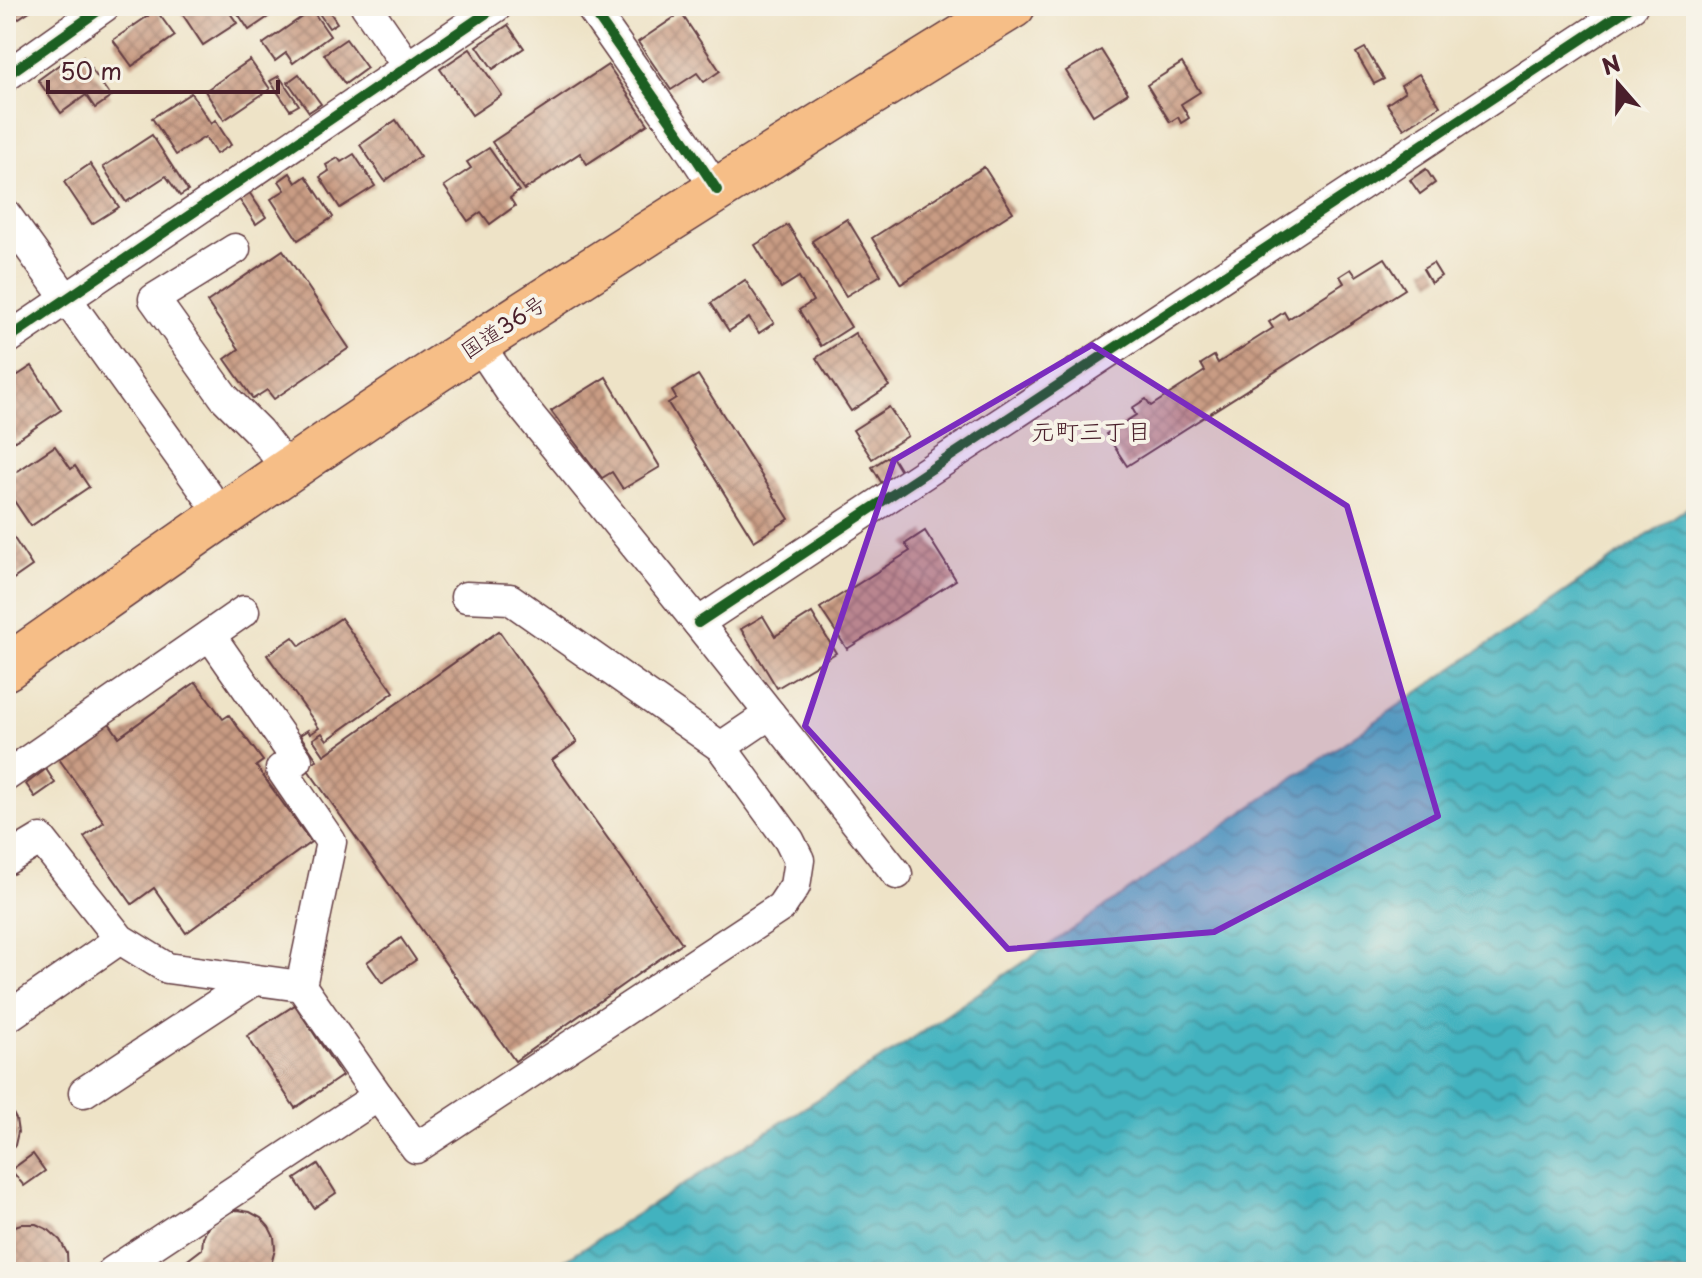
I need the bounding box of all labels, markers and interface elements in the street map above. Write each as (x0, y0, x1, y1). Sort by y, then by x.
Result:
scale bar (48, 44, 278, 94)
north arrow (1578, 44, 1658, 124)
text: N (1597, 45, 1624, 82)
text: 50 m (60, 52, 122, 88)
street label: 国道36号 (453, 286, 551, 366)
district label: 元町三丁目 (1031, 412, 1151, 448)

